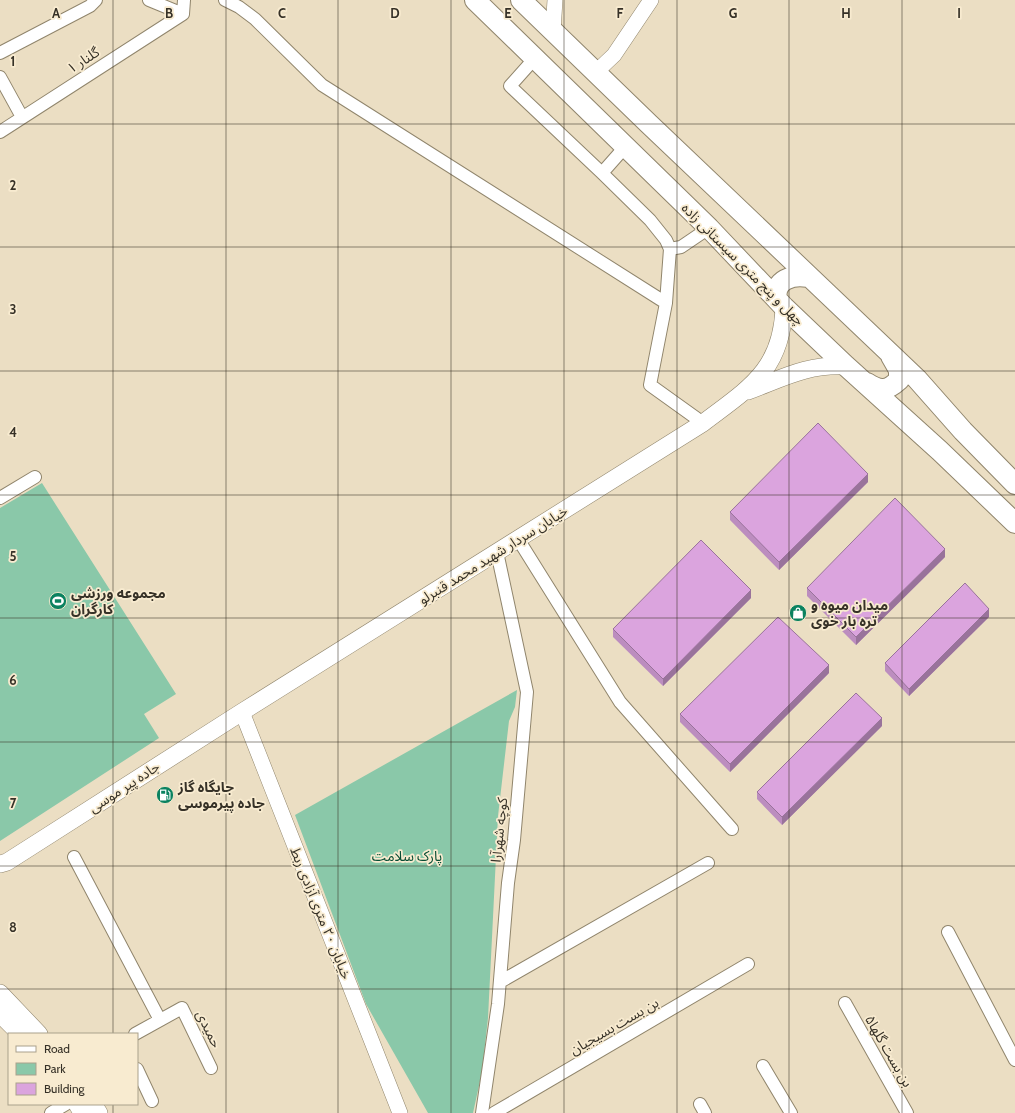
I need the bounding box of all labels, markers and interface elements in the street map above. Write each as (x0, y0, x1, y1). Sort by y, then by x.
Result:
text: A (52, 5, 61, 21)
text: B (165, 5, 173, 21)
text: C (278, 5, 286, 21)
text: D (390, 5, 400, 21)
text: E (504, 5, 512, 21)
text: F (617, 5, 624, 21)
text: G (729, 5, 738, 21)
text: H (841, 5, 851, 21)
text: I (957, 5, 961, 21)
street label: ۱ گلنار (63, 43, 103, 77)
text: 1 (11, 53, 15, 69)
text: 2 (10, 177, 17, 193)
street label: چهل و پنج متری سیستانی زاده (676, 199, 808, 331)
text: 3 (9, 301, 17, 317)
text: 4 (9, 424, 17, 440)
street label: خیابان سردار شهید محمد قنبرلو (415, 502, 571, 608)
text: 5 (10, 548, 17, 564)
place label: مجموعه ورزشی کارگران (71, 584, 166, 618)
sports icon: مجموعه ورزشی کارگران (48, 591, 68, 611)
place label: میدان میوه و تره بار خوی (811, 596, 888, 630)
shop icon: میدان میوه و تره بار خوی (788, 603, 808, 623)
text: 6 (9, 672, 17, 688)
street label: جاده پیر موسی (85, 757, 164, 818)
place label: جایگاه گاز جاده پیرموسی (177, 778, 265, 813)
fuel station icon: جایگاه گاز جاده پیرموسی (155, 785, 175, 805)
text: 7 (10, 795, 17, 811)
street label: کوچه شهرآرا (487, 796, 512, 864)
street label: خیابان ۲۰ متری آزادی ربط (286, 844, 356, 982)
park label: پارک سلامت (372, 847, 442, 866)
text: 8 (9, 919, 17, 935)
street label: بن بست بسیجیان (566, 993, 662, 1059)
street label: حمیدی (192, 1007, 226, 1051)
street label: بن بست گلها۵ (861, 1012, 917, 1091)
legend (8, 1033, 138, 1105)
text: Road (44, 1041, 70, 1056)
text: Park (44, 1061, 66, 1076)
text: Building (44, 1081, 86, 1096)

